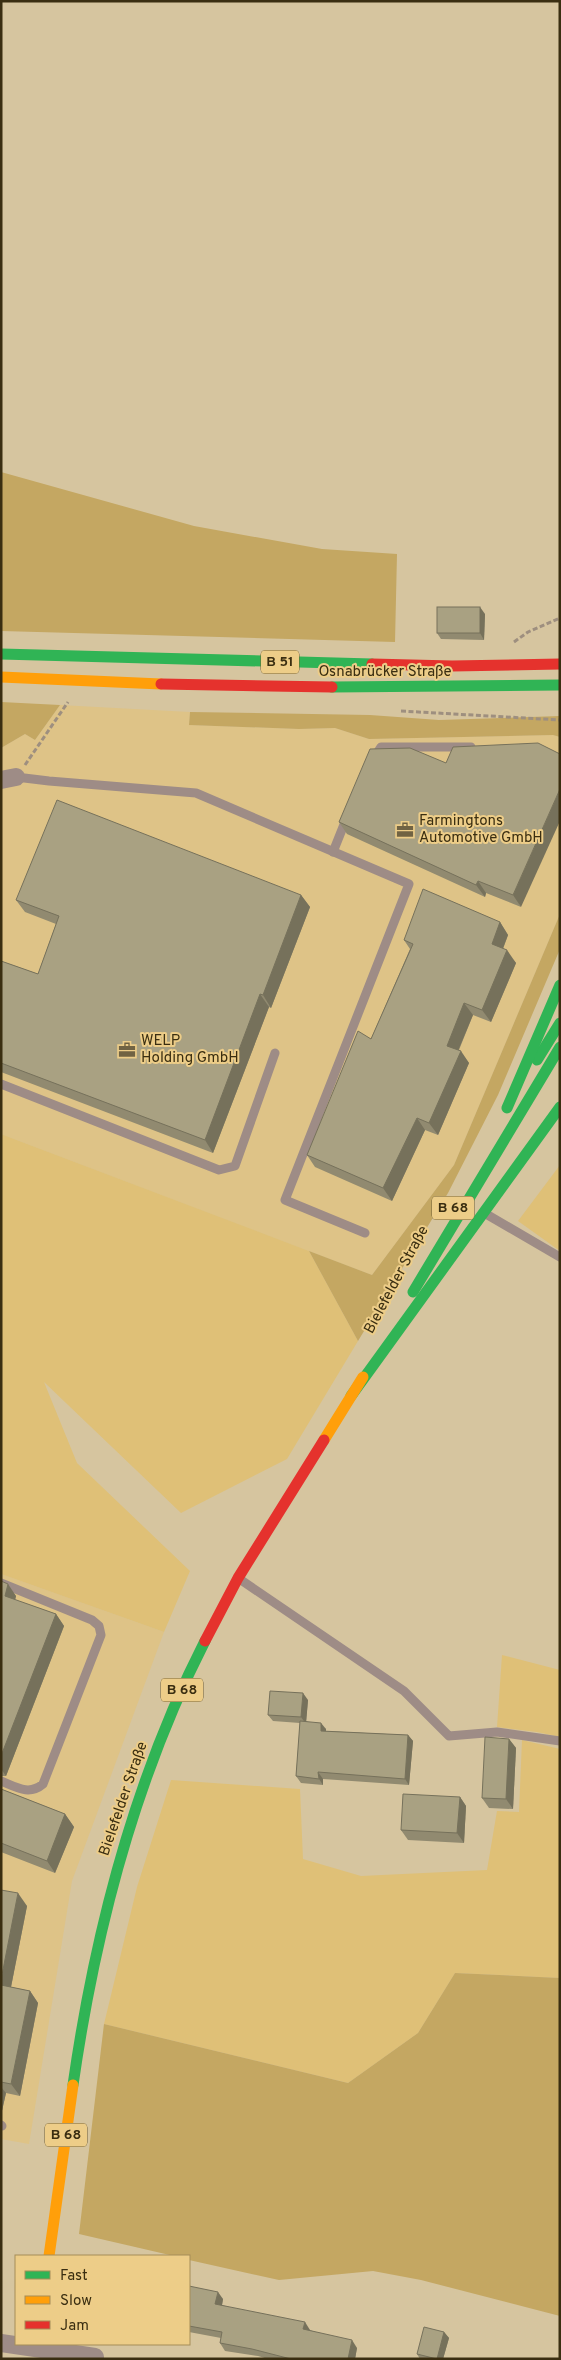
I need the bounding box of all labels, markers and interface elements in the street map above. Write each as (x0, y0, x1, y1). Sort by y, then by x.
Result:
road number: B 51 (261, 650, 299, 674)
street label: Osnabrücker Straße (319, 663, 451, 682)
place label: Farmingtons Automotive GmbH (419, 812, 543, 848)
office icon: Farmingtons Automotive GmbH (395, 820, 415, 840)
place label: WELP Holding GmbH (141, 1032, 239, 1068)
office icon: WELP Holding GmbH (117, 1040, 137, 1060)
road number: B 68 (432, 1196, 474, 1220)
street label: Bielefelder Straße (361, 1223, 433, 1337)
road number: B 68 (161, 1678, 203, 1702)
street label: Bielefelder Straße (96, 1739, 152, 1859)
road number: B 68 (45, 2124, 87, 2146)
legend (15, 2255, 190, 2345)
text: Fast (60, 2267, 88, 2286)
text: Slow (60, 2292, 92, 2311)
text: Jam (60, 2317, 89, 2336)

